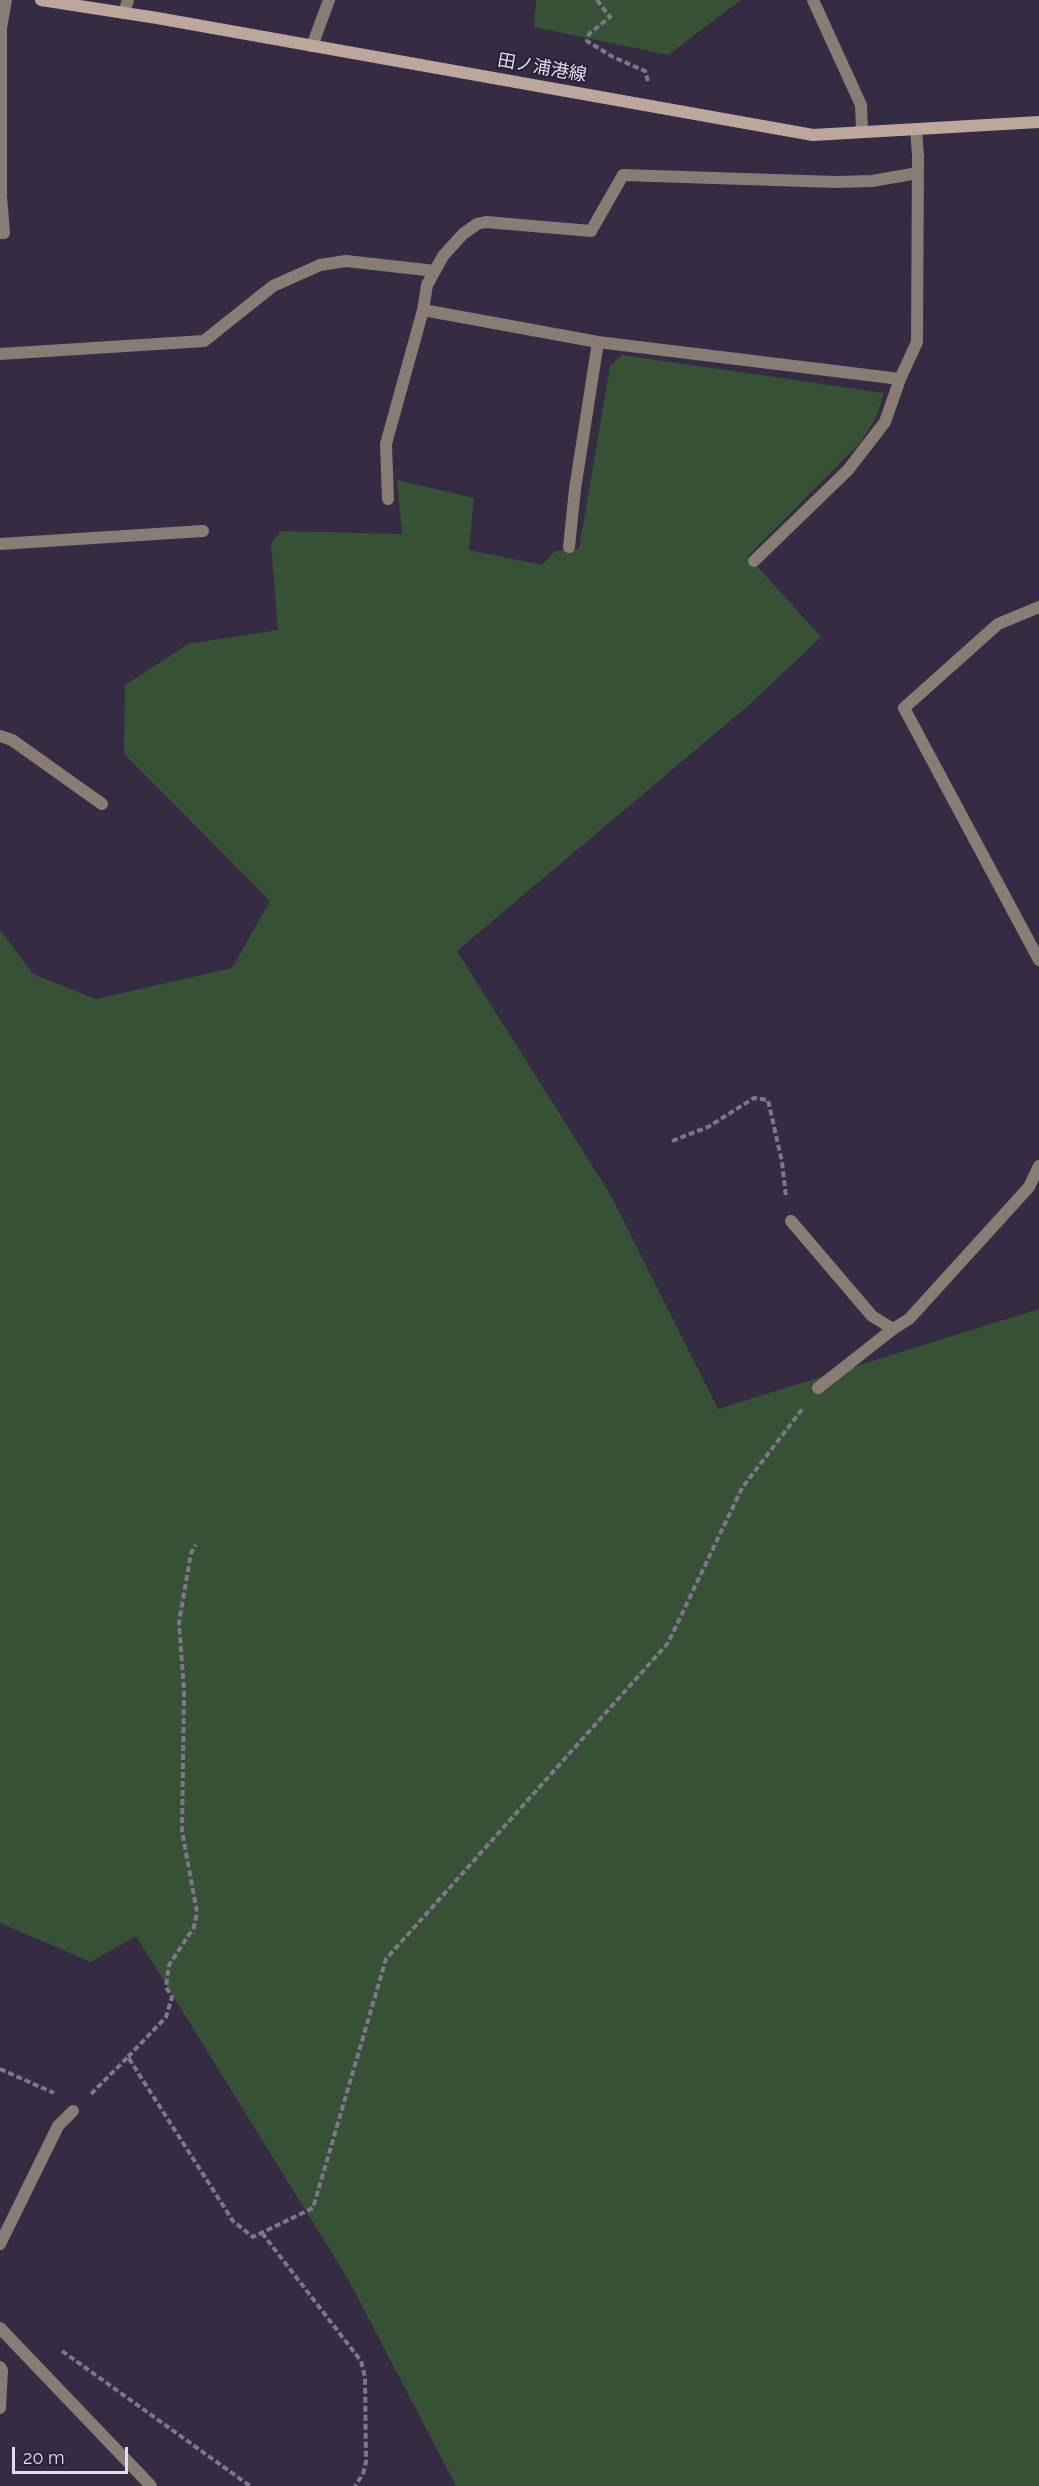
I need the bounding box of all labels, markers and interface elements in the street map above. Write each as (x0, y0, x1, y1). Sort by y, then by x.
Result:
street label: 田ノ浦港線 (496, 50, 588, 86)
scale bar (15, 2435, 130, 2473)
text: 20 m (23, 2447, 65, 2468)

